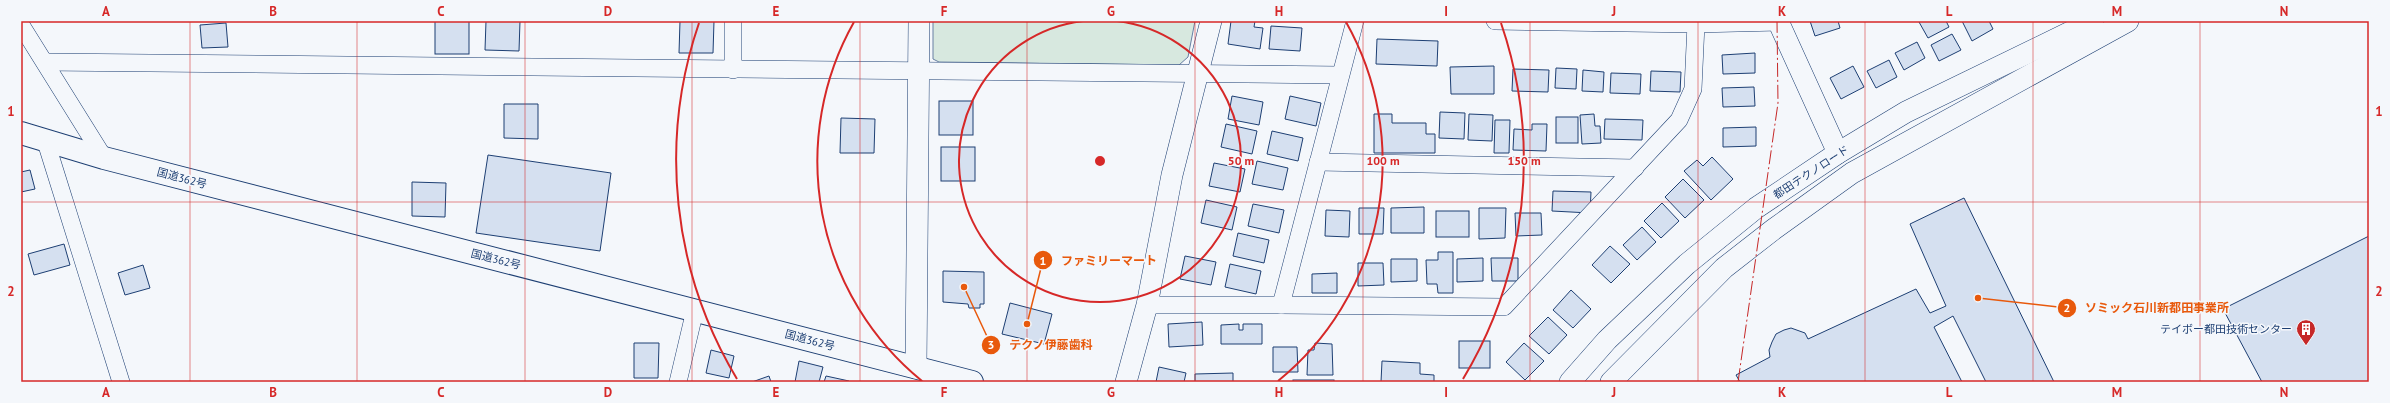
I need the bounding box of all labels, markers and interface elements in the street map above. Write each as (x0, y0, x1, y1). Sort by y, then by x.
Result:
text: A (102, 3, 110, 20)
text: B (269, 3, 277, 20)
text: C (437, 3, 445, 20)
text: D (604, 3, 612, 20)
text: E (773, 3, 780, 20)
text: F (941, 3, 948, 20)
text: G (1107, 3, 1115, 20)
text: H (1275, 3, 1283, 20)
text: I (1444, 3, 1448, 20)
text: J (1611, 3, 1616, 20)
text: K (1778, 3, 1786, 20)
text: L (1946, 3, 1953, 20)
text: M (2112, 3, 2122, 20)
text: N (2280, 3, 2288, 20)
text: 1 (7, 103, 15, 120)
text: 1 (2375, 103, 2383, 120)
street label: 都田テクノロード (1771, 142, 1851, 202)
text: 50 m (1228, 153, 1254, 168)
text: 100 m (1366, 153, 1400, 168)
text: 150 m (1507, 153, 1541, 168)
centre of rings (1093, 154, 1107, 168)
street label: 国道362号 (156, 165, 208, 191)
street label: 国道362号 (470, 246, 522, 272)
callout: ファミリーマート (1033, 248, 1165, 272)
text: 1 (1040, 253, 1046, 268)
text: ファミリーマート (1061, 253, 1157, 268)
text: 2 (7, 283, 15, 300)
text: 2 (2375, 283, 2383, 300)
callout: ソミック石川新都田事業所 (2057, 296, 2237, 320)
text: 2 (2064, 300, 2070, 315)
text: ソミック石川新都田事業所 (2085, 300, 2229, 315)
building icon: テイボー都田技術センター (2295, 318, 2317, 346)
place label: テイボー都田技術センター (2160, 322, 2292, 336)
street label: 国道362号 (784, 327, 836, 353)
callout: テクノ伊藤歯科 (981, 333, 1101, 357)
text: 3 (988, 337, 994, 352)
text: テクノ伊藤歯科 (1009, 337, 1093, 352)
text: A (102, 384, 110, 401)
text: B (269, 384, 277, 401)
text: C (437, 384, 445, 401)
text: D (604, 384, 612, 401)
text: E (773, 384, 780, 401)
text: F (941, 384, 948, 401)
text: G (1107, 384, 1115, 401)
text: H (1275, 384, 1283, 401)
text: I (1444, 384, 1448, 401)
text: J (1611, 384, 1616, 401)
text: K (1778, 384, 1786, 401)
text: L (1946, 384, 1953, 401)
text: M (2112, 384, 2122, 401)
text: N (2280, 384, 2288, 401)

